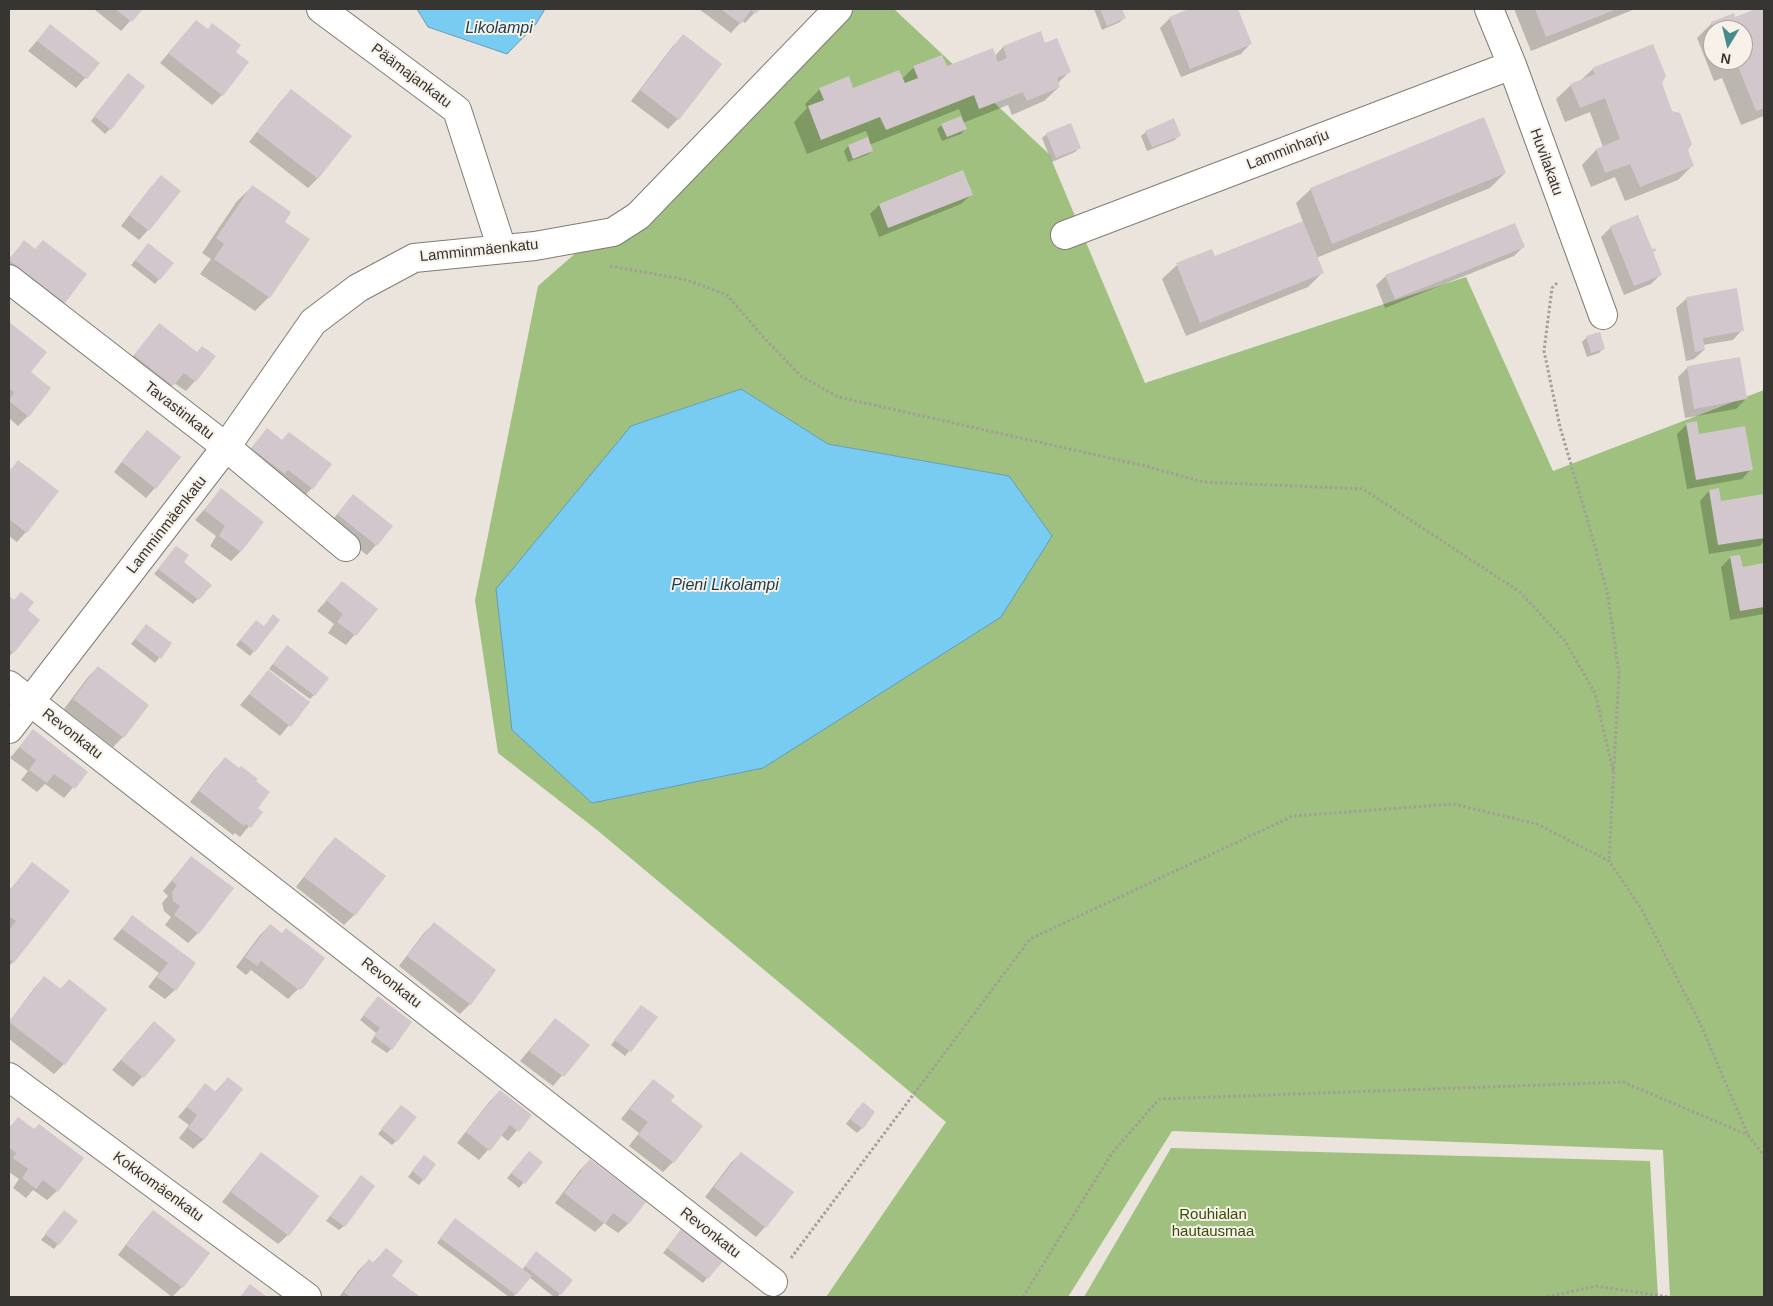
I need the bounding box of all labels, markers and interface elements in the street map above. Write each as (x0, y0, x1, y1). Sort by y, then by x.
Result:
water label: Likolampi (465, 19, 533, 39)
north arrow (1703, 20, 1753, 70)
street label: Päämajankatu (367, 40, 455, 112)
text: N (1720, 50, 1732, 68)
street label: Lamminharju (1244, 126, 1332, 174)
street label: Huvilakatu (1526, 126, 1566, 198)
street label: Lamminmäenkatu (419, 236, 539, 266)
street label: Tavastinkatu (141, 378, 217, 444)
street label: Lamminmäenkatu (123, 472, 211, 578)
water label: Pieni Likolampi (671, 576, 779, 596)
street label: Revonkatu (38, 705, 106, 763)
street label: Revonkatu (357, 954, 425, 1012)
street label: Kokkomäenkatu (109, 1148, 207, 1226)
street label: Revonkatu (676, 1204, 744, 1262)
park label: Rouhialan hautausmaa (1172, 1206, 1254, 1241)

